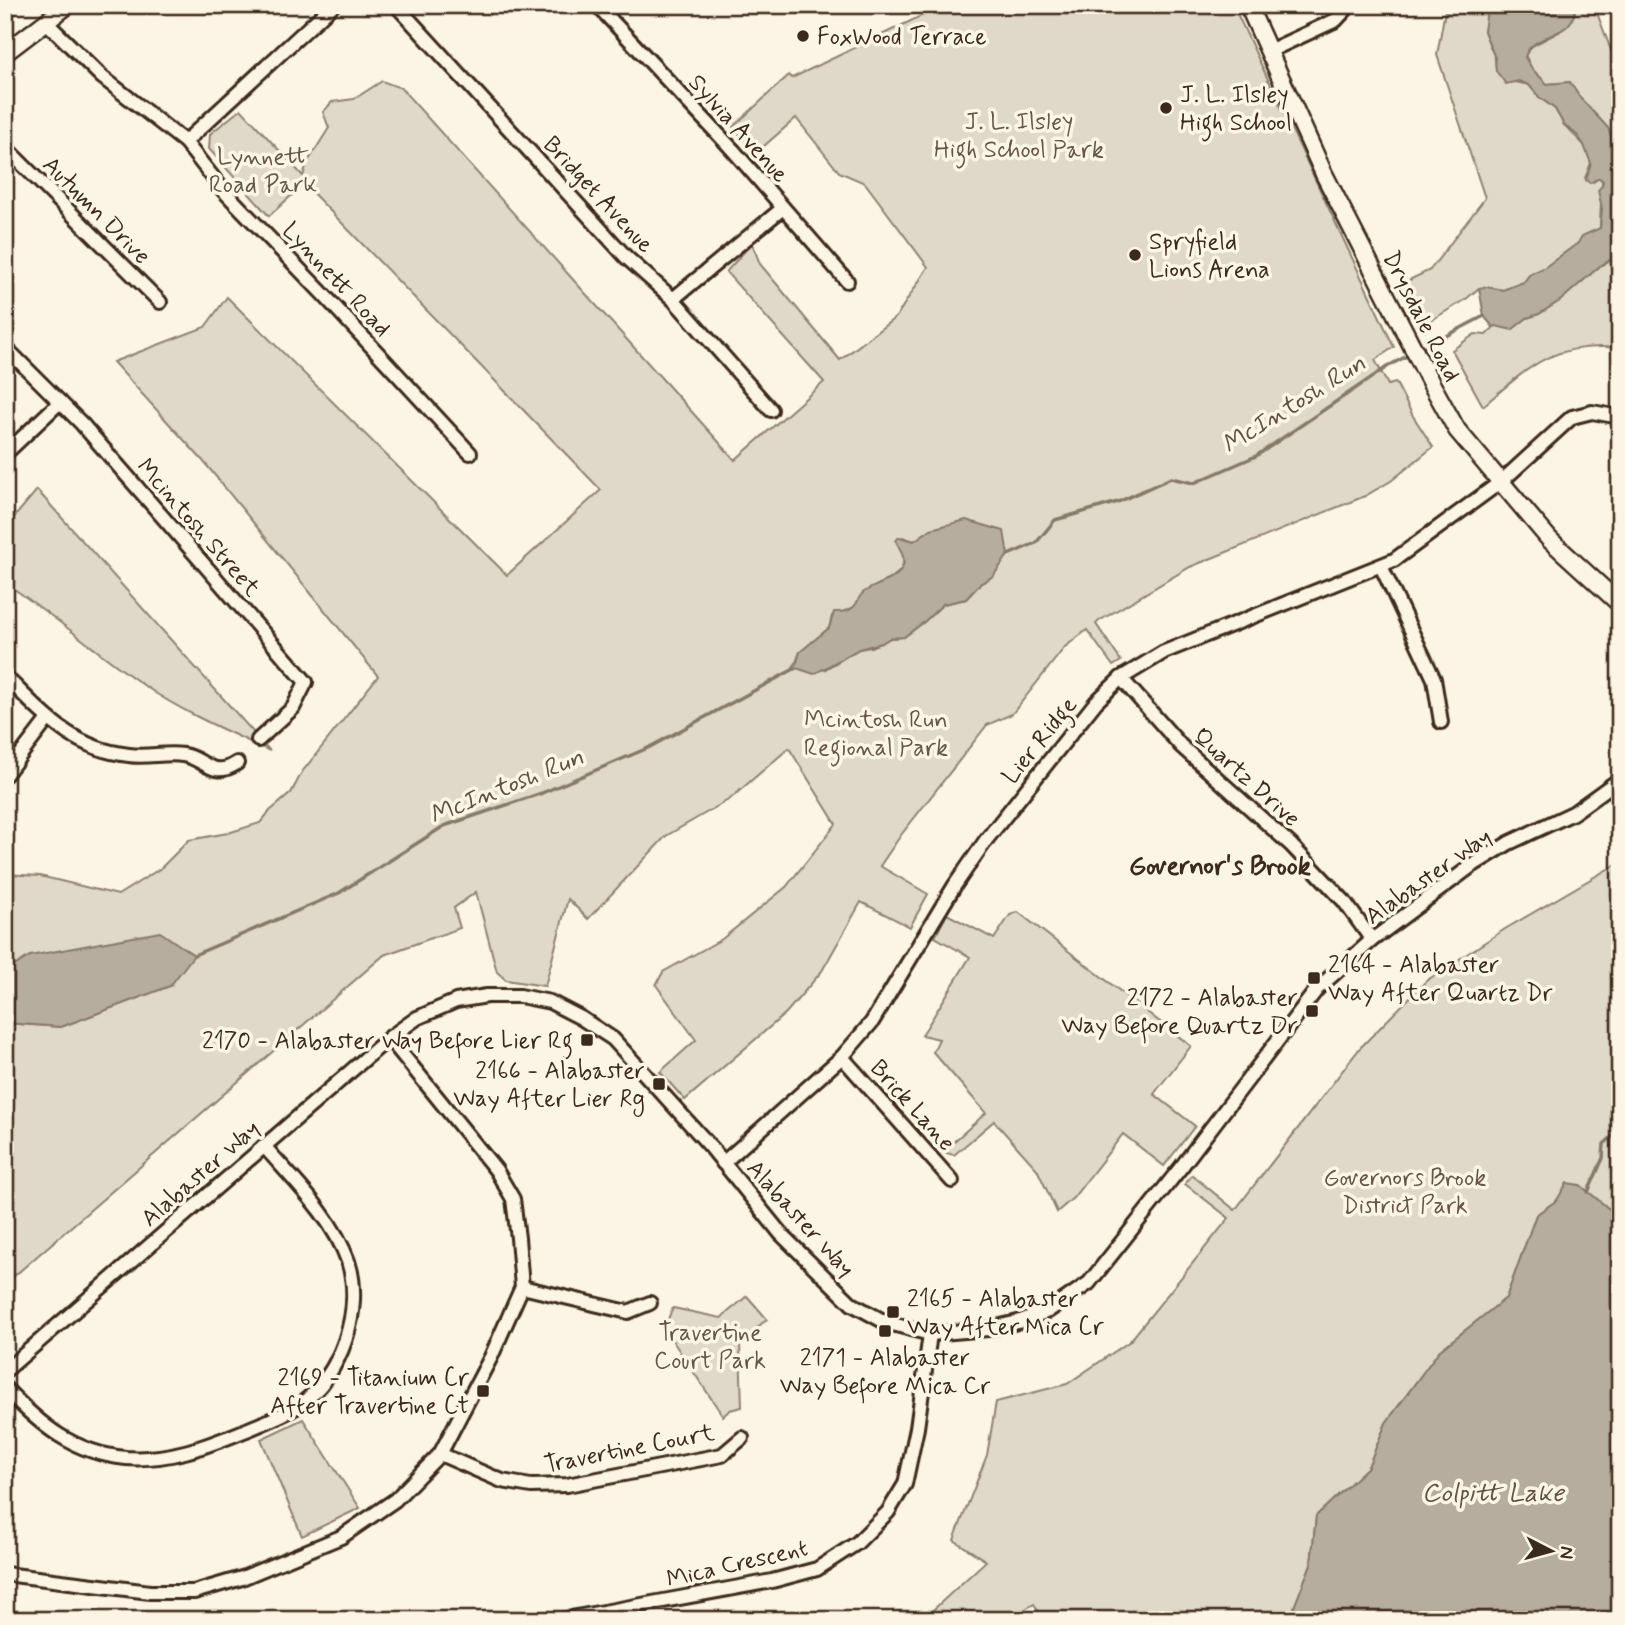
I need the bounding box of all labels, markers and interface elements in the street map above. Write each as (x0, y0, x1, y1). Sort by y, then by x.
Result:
place label: FoxWood Terrace (817, 22, 986, 53)
marker: FoxWood Terrace (795, 28, 811, 44)
street label: Sylvia Avenue (681, 68, 795, 190)
place label: J. L. Ilsley High School (1180, 80, 1292, 142)
marker: J. L. Ilsley High School (1158, 100, 1174, 116)
park label: J. L. Ilsley High School Park (934, 107, 1104, 169)
street label: Bridget Avenue (536, 130, 660, 260)
park label: Lynnett Road Park (209, 142, 317, 201)
street label: Autumn Drive (35, 150, 157, 272)
street label: Lynnett Road (275, 216, 397, 344)
place label: Spryfield Lions Arena (1149, 227, 1270, 286)
street label: Drysdale Road (1374, 246, 1467, 387)
marker: Spryfield Lions Arena (1127, 247, 1143, 263)
water label: McIntosh Run (1216, 347, 1372, 462)
street label: Mcintosh Street (129, 452, 266, 604)
street label: Lier Ridge (996, 691, 1087, 793)
park label: Mcintosh Run Regional Park (804, 705, 948, 767)
street label: Quartz Drive (1186, 722, 1306, 834)
water label: McIntosh Run (425, 740, 589, 833)
street label: Alabaster Way (1359, 822, 1498, 932)
district label: Governor's Brook (1129, 850, 1311, 884)
place label: 2164 - Alabaster Way After Quartz Dr (1328, 950, 1553, 1009)
marker: 2164 - Alabaster Way After Quartz Dr (1306, 970, 1322, 986)
place label: 2172 - Alabaster Way Before Quartz Dr (1061, 983, 1298, 1044)
marker: 2172 - Alabaster Way Before Quartz Dr (1304, 1003, 1320, 1019)
place label: 2170 - Alabaster Way Before Lier Rg (202, 1026, 573, 1060)
marker: 2170 - Alabaster Way Before Lier Rg (579, 1032, 595, 1048)
street label: Brick Lane (863, 1054, 961, 1158)
place label: 2166 - Alabaster Way After Lier Rg (453, 1056, 645, 1117)
marker: 2166 - Alabaster Way After Lier Rg (651, 1076, 667, 1092)
street label: Alabaster Way (135, 1114, 267, 1234)
street label: Alabaster Way (739, 1154, 861, 1284)
park label: Governors Brook District Park (1324, 1163, 1486, 1222)
place label: 2165 - Alabaster Way After Mica Cr (907, 1284, 1104, 1343)
marker: 2165 - Alabaster Way After Mica Cr (885, 1304, 901, 1320)
park label: Travertine Court Park (654, 1318, 766, 1377)
marker: 2171 - Alabaster Way Before Mica Cr (877, 1323, 893, 1339)
place label: 2171 - Alabaster Way Before Mica Cr (780, 1343, 990, 1404)
place label: 2169 - Titanium Cr After Travertine Ct (270, 1363, 470, 1422)
marker: 2169 - Titanium Cr After Travertine Ct (475, 1383, 491, 1399)
street label: Travertine Court (541, 1418, 717, 1481)
water label: Colpitt Lake (1422, 1477, 1565, 1511)
north arrow (1516, 1516, 1586, 1586)
street label: Mica Crescent (664, 1533, 811, 1596)
text: N (1553, 1545, 1580, 1560)

